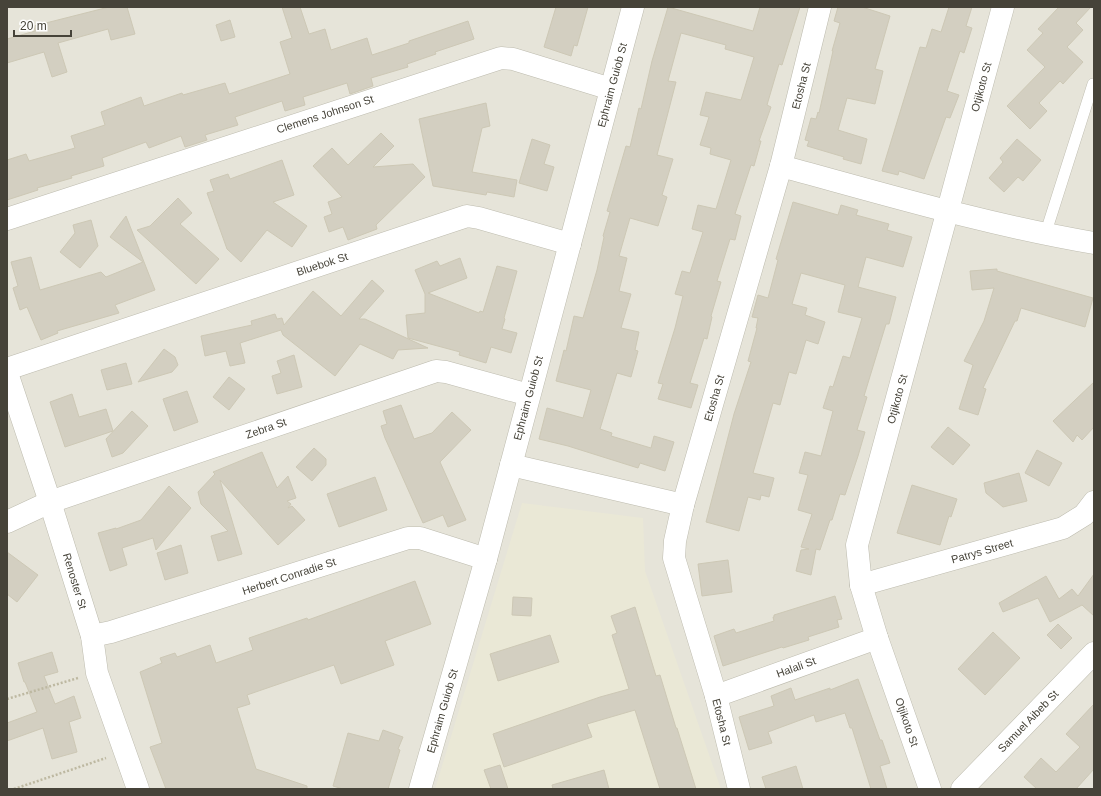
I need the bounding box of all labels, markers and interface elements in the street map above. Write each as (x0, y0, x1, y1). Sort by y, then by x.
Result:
scale bar (14, 12, 71, 38)
text: 20 m (20, 19, 47, 33)
street label: Ephraim Guiob St (595, 42, 629, 128)
street label: Etosha St (789, 61, 813, 111)
street label: Otjikoto St (969, 61, 993, 113)
street label: Clemens Johnson St (275, 93, 375, 135)
street label: Bluebok St (295, 250, 349, 278)
street label: Ephraim Guiob St (511, 355, 545, 441)
street label: Etosha St (702, 373, 726, 423)
street label: Otjikoto St (885, 373, 909, 425)
street label: Zebra St (244, 415, 288, 441)
street label: Patrys Street (950, 536, 1014, 566)
street label: Renoster St (61, 551, 89, 611)
street label: Herbert Conradie St (241, 555, 337, 597)
street label: Halali St (775, 654, 817, 680)
street label: Ephraim Guiob St (424, 668, 460, 754)
street label: Samuel Aibeb St (995, 688, 1061, 754)
street label: Otjikoto St (893, 696, 921, 748)
street label: Etosha St (710, 697, 734, 747)

